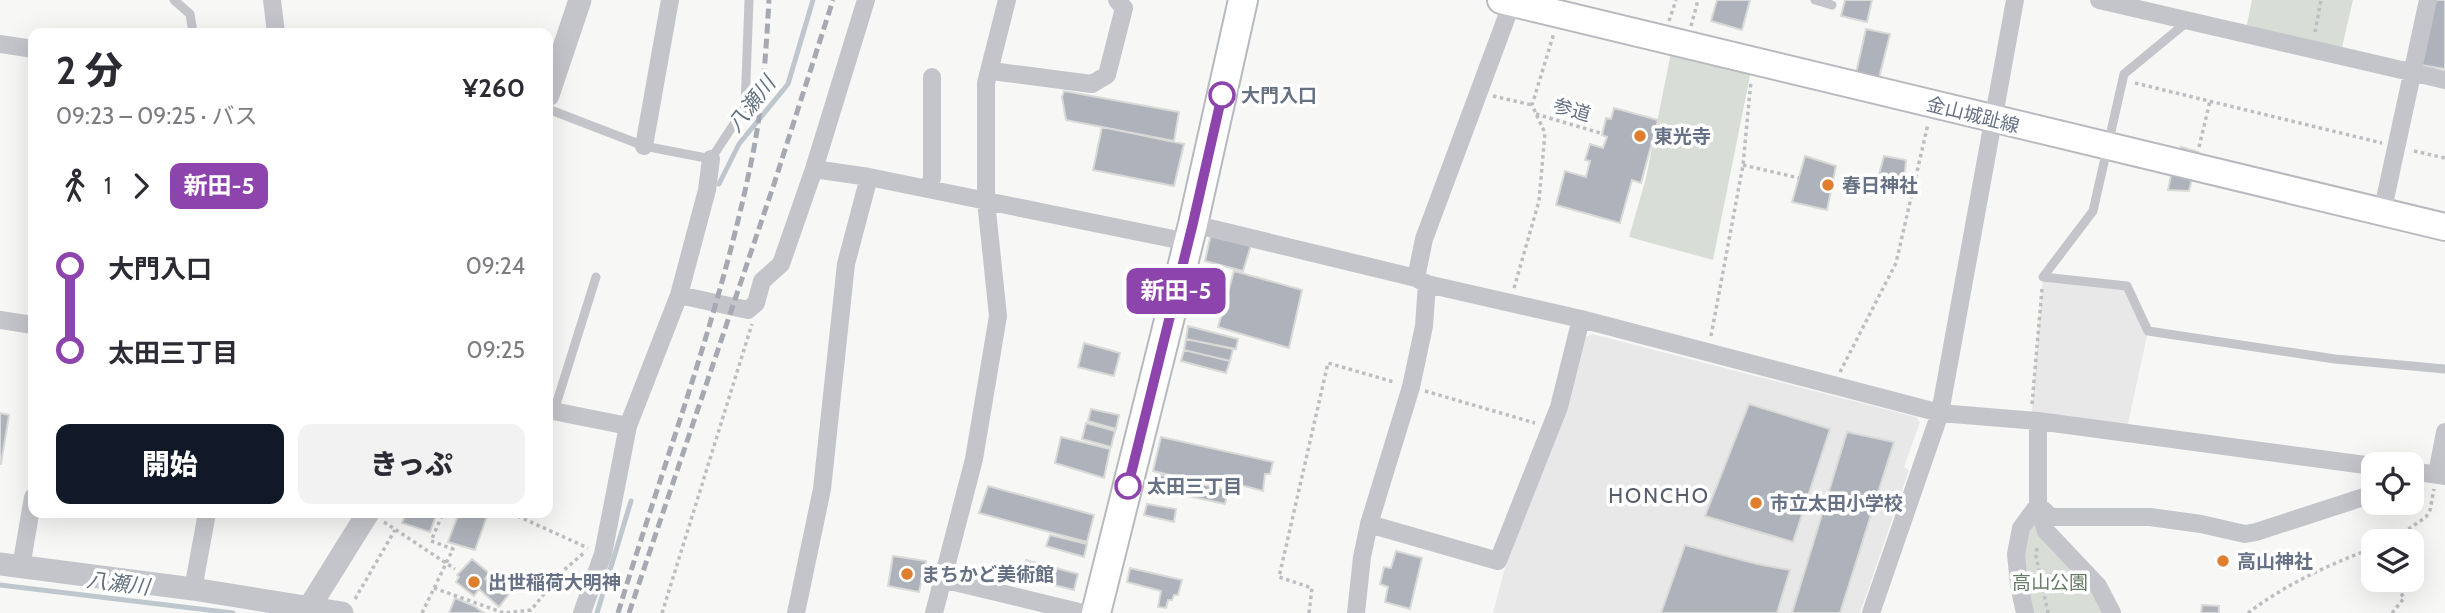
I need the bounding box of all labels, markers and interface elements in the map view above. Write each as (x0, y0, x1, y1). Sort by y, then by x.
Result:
text: 2 分 (56, 47, 123, 94)
water label: 八瀬川 (722, 70, 781, 137)
text: ¥260 (463, 72, 525, 104)
marker: 大門入口 (1209, 82, 1235, 108)
place label: 大門入口 (1241, 84, 1317, 107)
street label: 金山城趾線 (1924, 92, 2022, 138)
street label: 参道 (1551, 94, 1593, 126)
text: 09:23 – 09:25 · バス (56, 102, 257, 130)
place label: 東光寺 (1654, 125, 1711, 148)
marker: 東光寺 (1632, 128, 1648, 144)
icon: walk (56, 167, 94, 205)
icon: forward (122, 167, 160, 205)
text: 新田-5 (184, 171, 254, 200)
text: 1 (104, 172, 112, 200)
place label: 春日神社 (1842, 174, 1918, 197)
marker: 春日神社 (1820, 177, 1836, 193)
text: 09:24 (466, 252, 525, 280)
text: 大門入口 (108, 253, 212, 285)
line badge: 新田-5 (1127, 268, 1225, 314)
text: 新田-5 (1141, 276, 1211, 305)
text: 09:25 (467, 336, 525, 364)
text: 太田三丁目 (108, 337, 238, 369)
button: 開始 (56, 424, 284, 504)
button: きっぷ (298, 424, 525, 504)
map controls (2361, 452, 2424, 592)
button: locate (2361, 452, 2424, 515)
marker: 太田三丁目 (1115, 473, 1141, 499)
place label: 太田三丁目 (1147, 475, 1242, 498)
district label: HONCHO (1608, 483, 1710, 508)
place label: 市立太田小学校 (1770, 492, 1903, 515)
marker: 市立太田小学校 (1748, 495, 1764, 511)
button: layers (2361, 529, 2424, 592)
place label: 高山神社 (2237, 550, 2313, 573)
marker: 高山神社 (2215, 553, 2231, 569)
place label: まちかど美術館 (921, 563, 1054, 586)
marker: まちかど美術館 (899, 566, 915, 582)
water label: 八瀬川 (85, 567, 153, 599)
place label: 出世稲荷大明神 (488, 571, 621, 594)
park label: 高山公園 (2012, 571, 2088, 594)
marker: 出世稲荷大明神 (466, 574, 482, 590)

